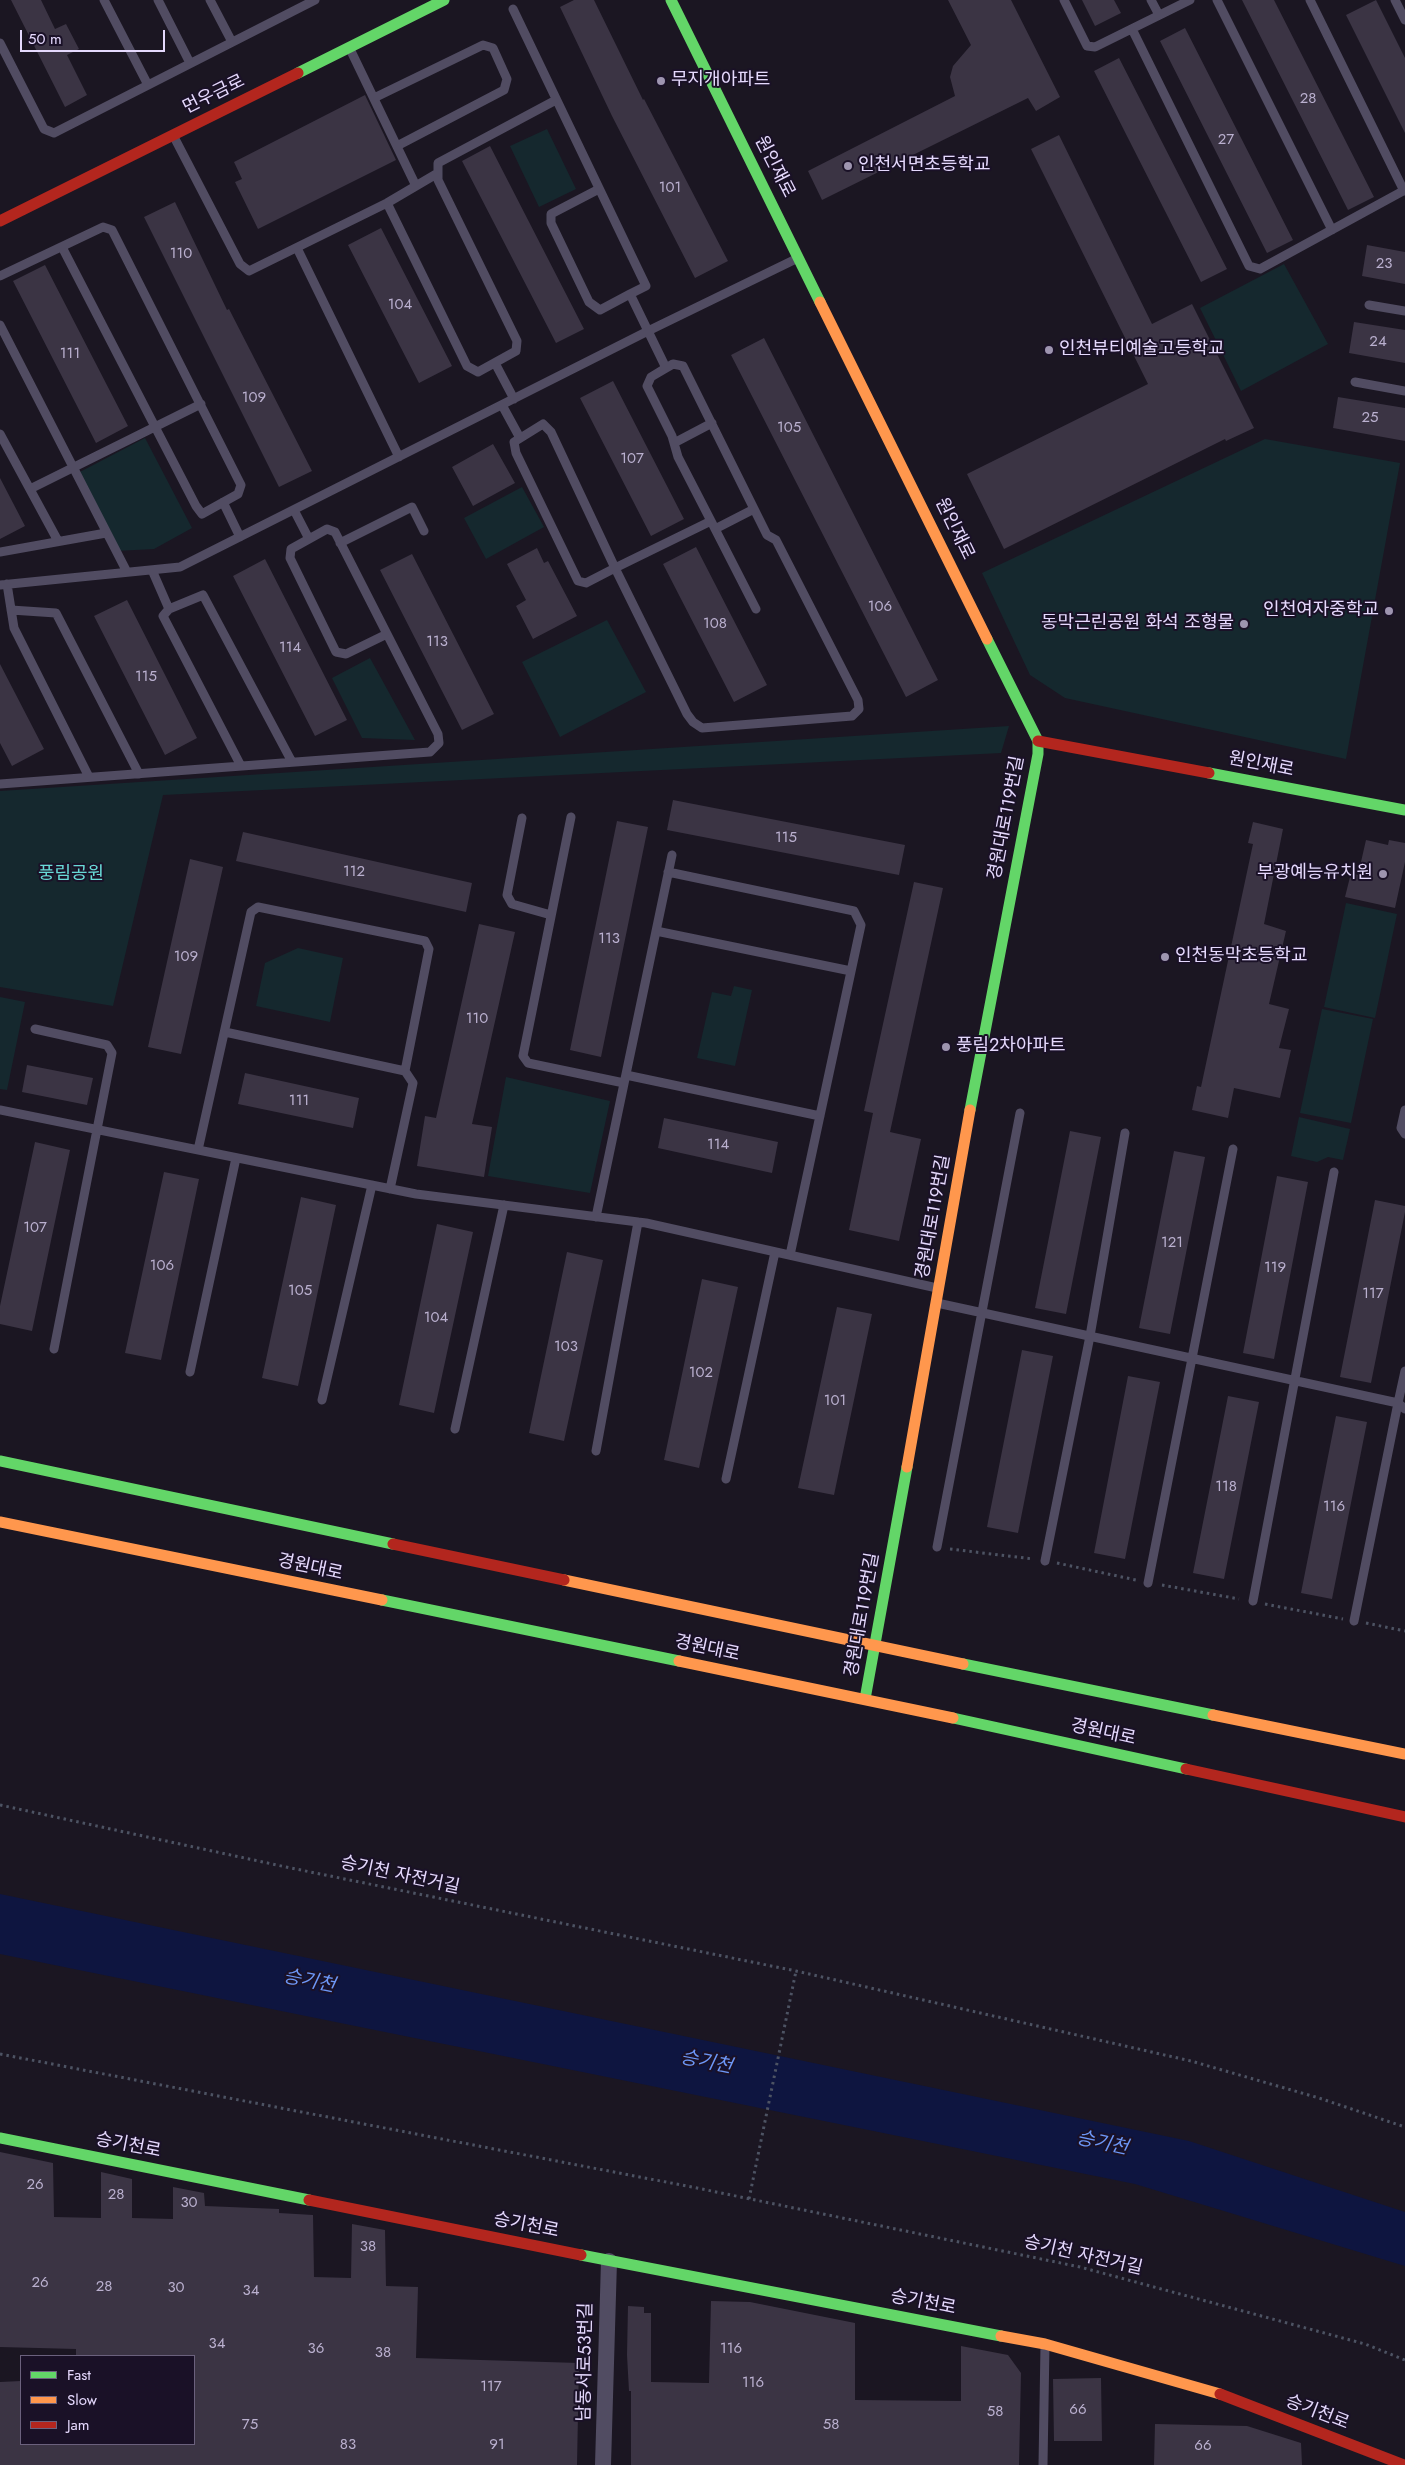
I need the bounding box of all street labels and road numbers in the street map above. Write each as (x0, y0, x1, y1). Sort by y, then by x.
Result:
street label: 먼우금로 (179, 71, 249, 119)
street label: 원인재로 (749, 133, 799, 201)
street label: 원인재로 (930, 494, 978, 564)
street label: 원인재로 (1226, 748, 1296, 782)
street label: 경원대로119번길 (984, 754, 1030, 882)
street label: 경원대로119번길 (912, 1153, 956, 1281)
street label: 경원대로 (275, 1551, 345, 1585)
street label: 경원대로119번길 (841, 1551, 885, 1679)
street label: 경원대로 (672, 1632, 742, 1666)
street label: 경원대로 (1068, 1716, 1138, 1750)
street label: 승기천 자전거길 (338, 1853, 462, 1899)
street label: 승기천로 (93, 2129, 163, 2163)
street label: 승기천로 (491, 2209, 561, 2243)
street label: 승기천 자전거길 (1021, 2232, 1145, 2280)
street label: 승기천로 (888, 2286, 958, 2320)
street label: 남동서로53번길 (574, 2302, 598, 2422)
street label: 승기천로 (1282, 2391, 1352, 2435)

